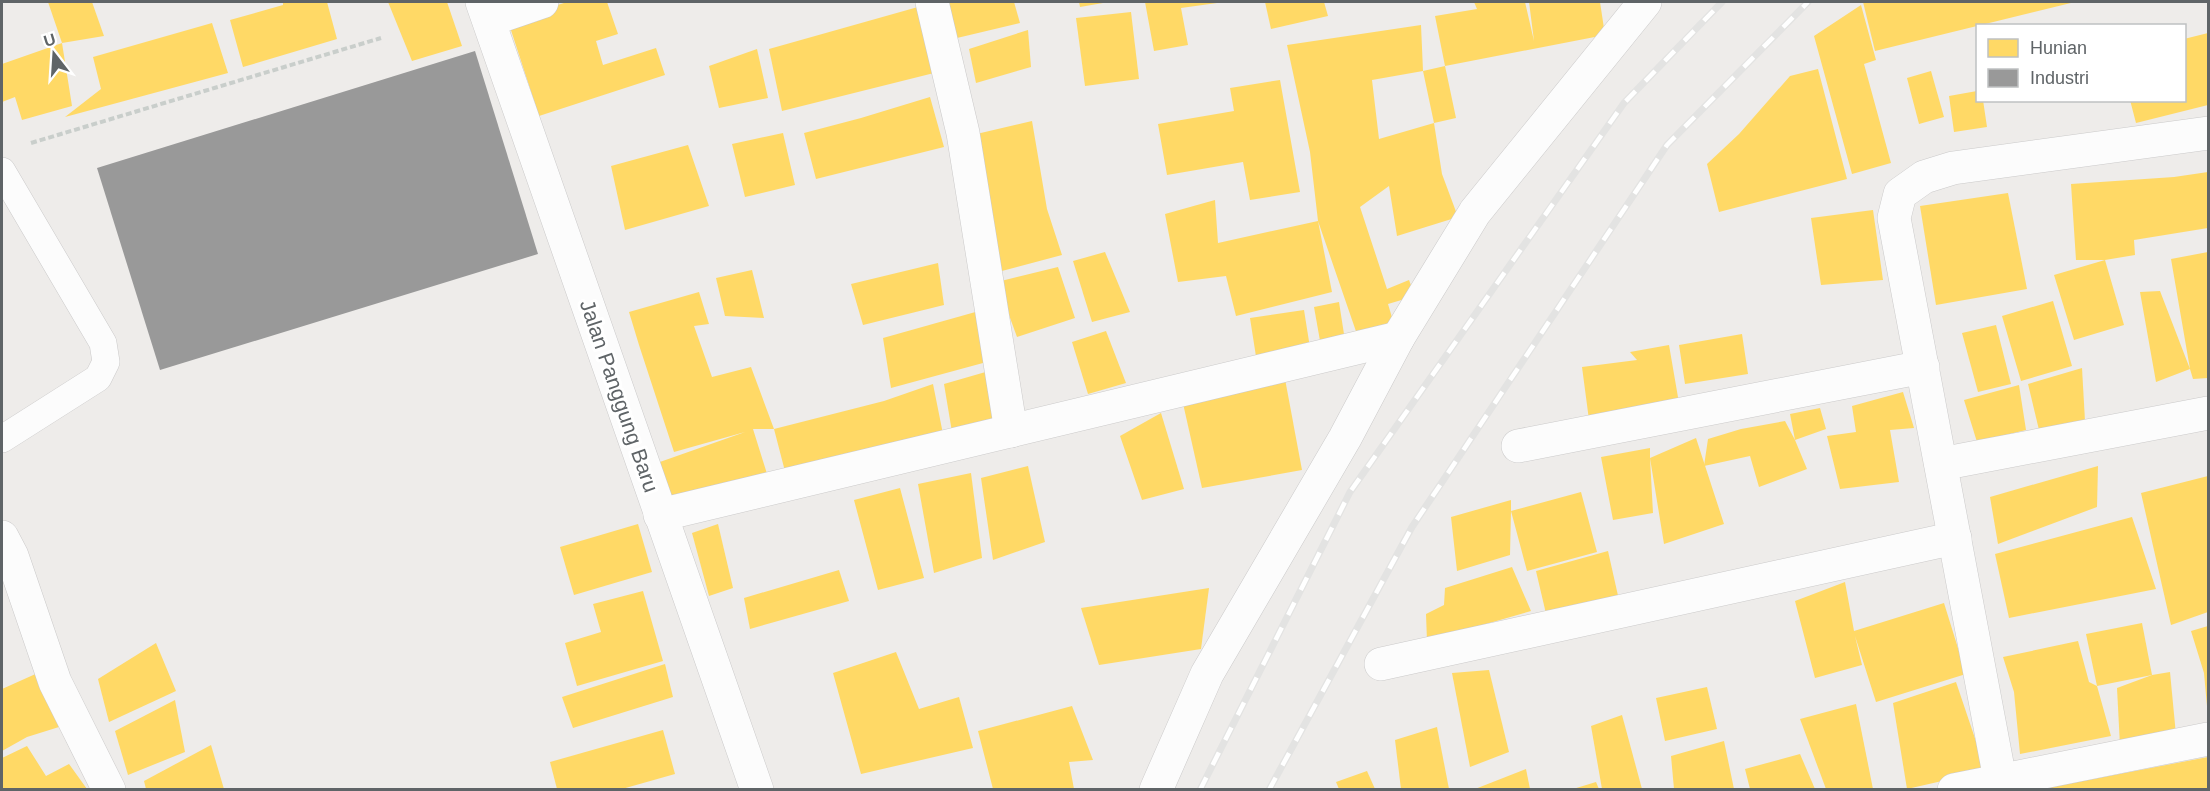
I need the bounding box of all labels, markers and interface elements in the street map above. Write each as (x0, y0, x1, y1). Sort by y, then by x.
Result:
north arrow (24, 24, 84, 84)
legend (1976, 24, 2186, 102)
text: U (42, 30, 58, 50)
text: Hunian (2030, 38, 2087, 58)
text: Industri (2030, 68, 2089, 88)
street label: Jalan Panggung Baru (576, 297, 663, 495)

